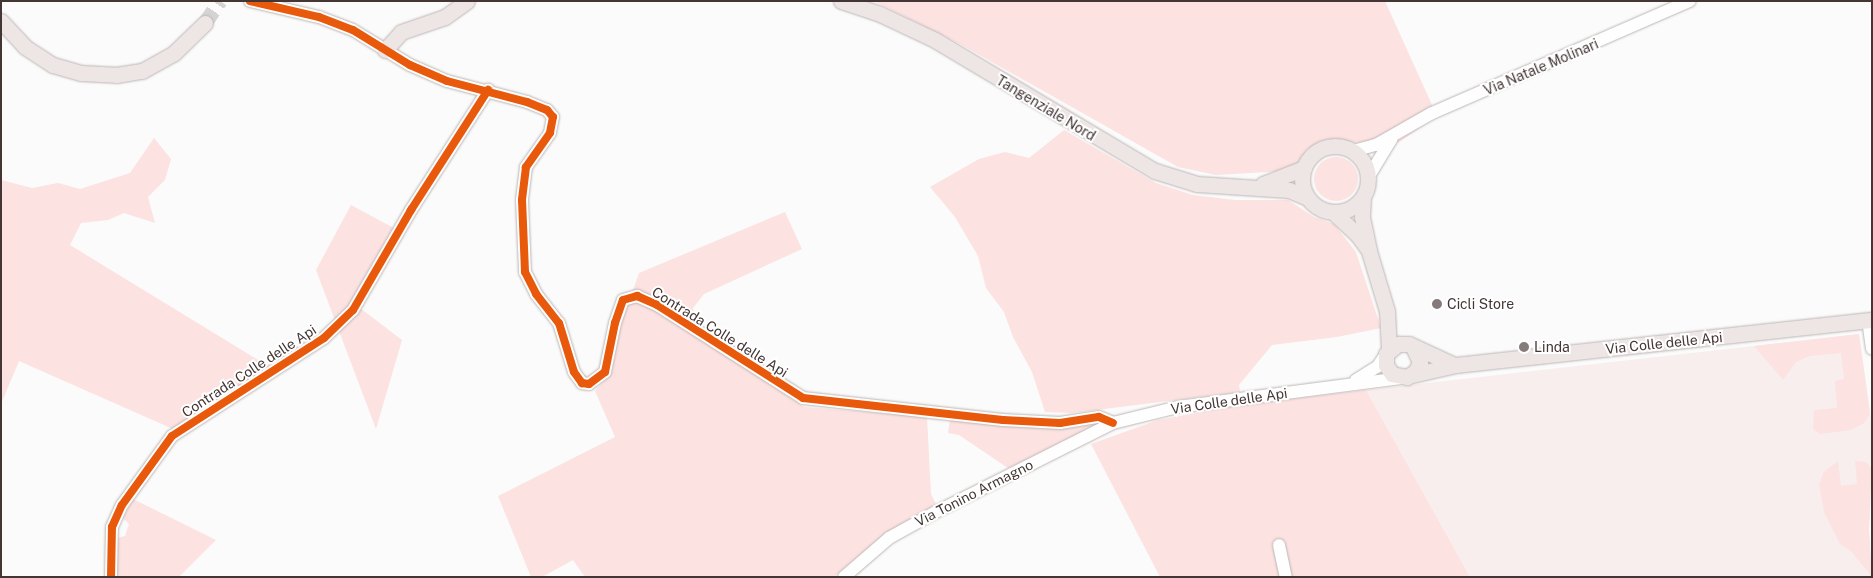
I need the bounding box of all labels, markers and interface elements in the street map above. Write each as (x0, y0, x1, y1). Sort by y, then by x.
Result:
street label: Via Natale Molinari (1481, 35, 1601, 99)
street label: Tangenziale Nord (993, 72, 1099, 144)
street label: Contrada Colle delle Api (649, 283, 791, 381)
place label: Cicli Store (1447, 296, 1514, 312)
marker: Cicli Store (1431, 298, 1443, 310)
street label: Contrada Colle delle Api (178, 321, 320, 421)
street label: Via Colle delle Api (1604, 328, 1724, 358)
place label: Linda (1534, 339, 1570, 355)
marker: Linda (1518, 341, 1530, 353)
street label: Via Colle delle Api (1169, 384, 1289, 418)
street label: Via Tonino Armagno (912, 456, 1036, 530)

